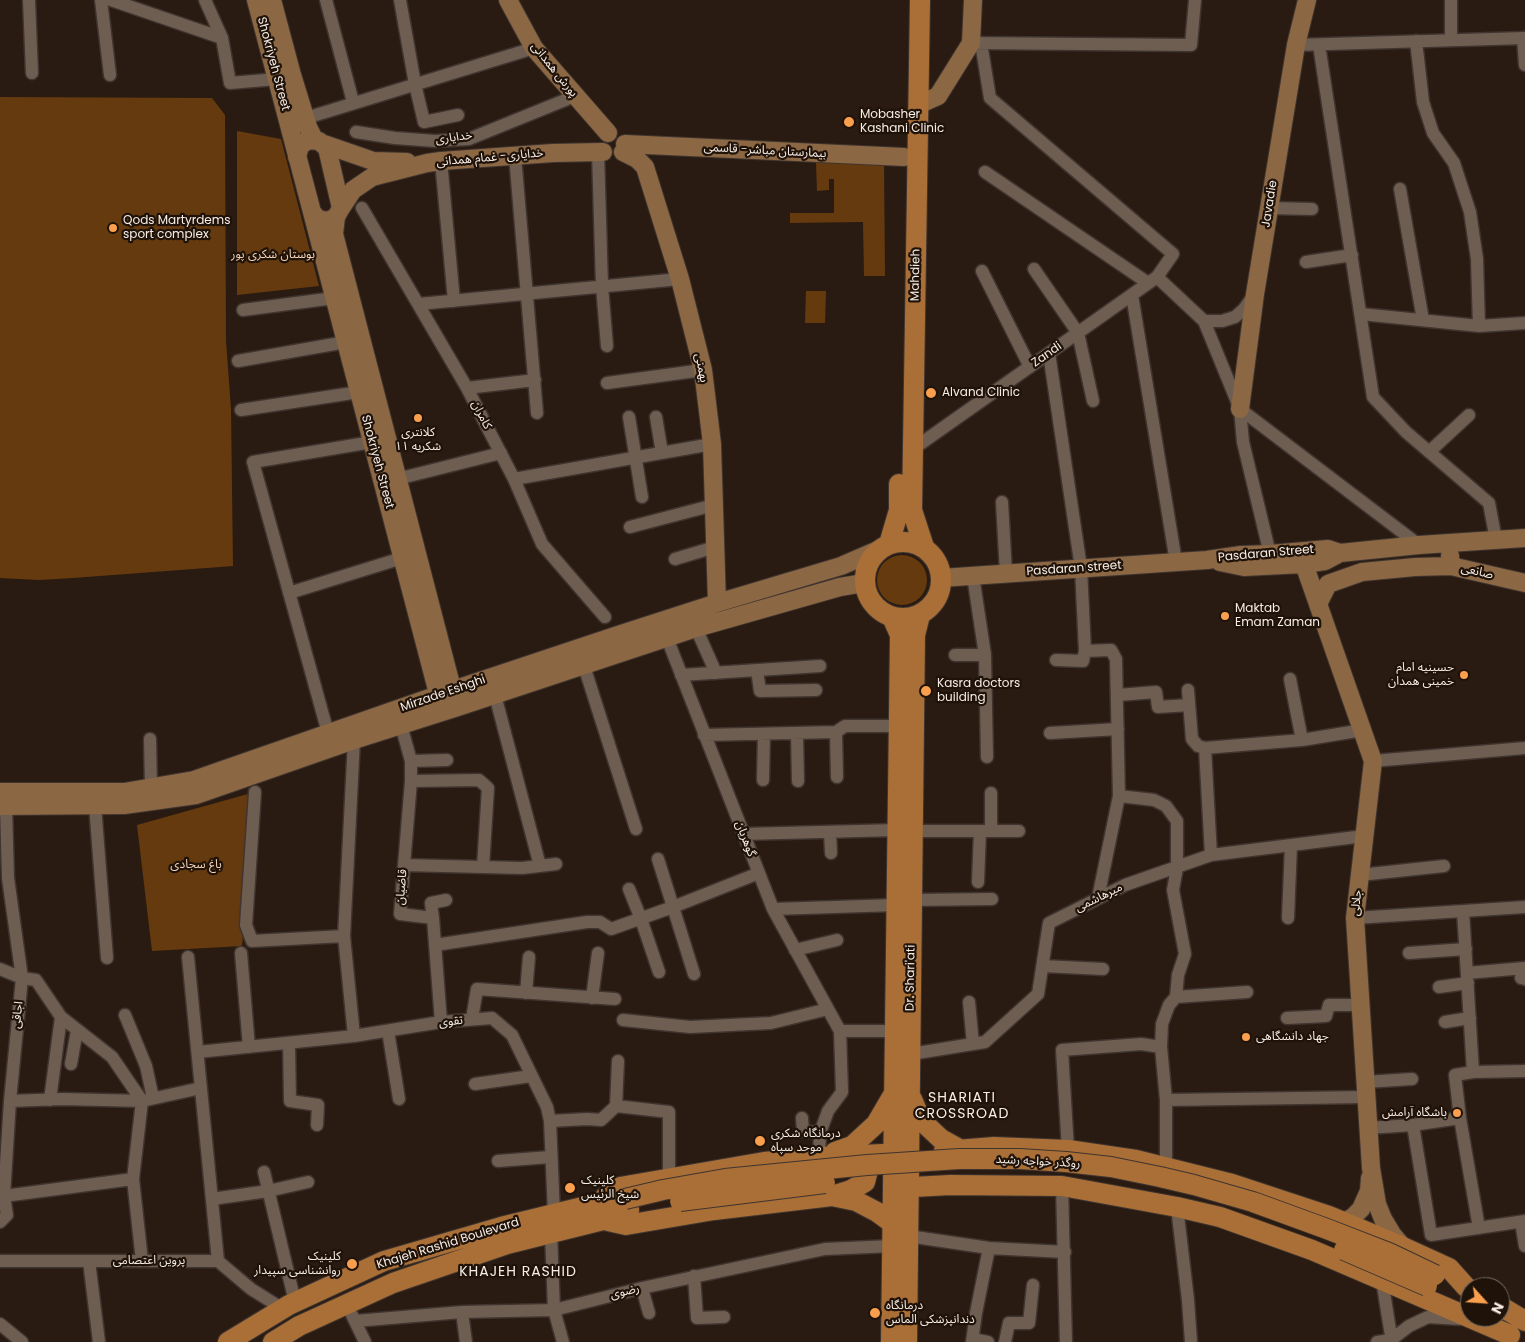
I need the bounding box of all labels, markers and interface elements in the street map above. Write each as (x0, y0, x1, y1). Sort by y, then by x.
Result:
street label: Shokriyeh Street (254, 16, 292, 112)
street label: پورش همدانی (528, 40, 580, 100)
place label: Mobasher Kashani Clinic (860, 108, 944, 136)
marker: Mobasher Kashani Clinic (842, 115, 856, 129)
street label: خدایاری (435, 129, 473, 147)
street label: بیمارستان مباشر- قاسمی (703, 141, 827, 161)
street label: خدایاری- غمام همدانی (436, 146, 544, 170)
street label: Javadie (1259, 179, 1281, 229)
place label: Qods Martyrdems sport complex (123, 214, 230, 242)
marker: Qods Martyrdems sport complex (107, 222, 119, 234)
park label: بوستان شکری پور (231, 248, 315, 262)
street label: Mahdieh (908, 249, 924, 301)
street label: Zandi (1029, 340, 1065, 370)
street label: بهمنی (691, 352, 711, 384)
marker: Alvand Clinic (924, 386, 938, 400)
place label: Alvand Clinic (942, 386, 1020, 400)
street label: کامران (468, 398, 494, 432)
marker: کلانتری ۱۱ شکریه (412, 412, 424, 424)
street label: Shokriyeh Street (358, 414, 396, 510)
place label: کلانتری ۱۱ شکریه (395, 426, 441, 454)
street label: Pasdaran Street (1217, 543, 1315, 565)
street label: Pasdaran street (1026, 558, 1122, 580)
street label: صانعی (1459, 561, 1495, 583)
place label: Maktab Emam Zaman (1235, 602, 1320, 630)
marker: Maktab Emam Zaman (1219, 610, 1231, 622)
place label: حسینیه امام خمینی همدان (1388, 661, 1454, 689)
marker: حسینیه امام خمینی همدان (1458, 669, 1470, 681)
street label: Mirzade Eshghi (399, 673, 487, 715)
place label: Kasra doctors building (937, 677, 1020, 705)
marker: Kasra doctors building (919, 684, 933, 698)
street label: گوهریان (732, 819, 758, 859)
park label: باغ سجادی (170, 858, 222, 872)
street label: قاضیان (393, 869, 411, 905)
street label: میرهاشمی (1073, 880, 1125, 916)
street label: جلالی (1348, 889, 1366, 917)
street label: Dr. Shari'ati (903, 945, 919, 1011)
street label: اجاقی (9, 1001, 27, 1029)
street label: تقوی (438, 1013, 464, 1031)
place label: جهاد دانشگاهی (1256, 1030, 1329, 1044)
marker: جهاد دانشگاهی (1240, 1031, 1252, 1043)
district label: SHARIATI CROSSROAD (914, 1090, 1010, 1122)
place label: باشگاه آرامش (1382, 1106, 1447, 1120)
marker: باشگاه آرامش (1451, 1107, 1463, 1119)
place label: درمانگاه شکری موحد سپاه (771, 1127, 841, 1155)
marker: درمانگاه شکری موحد سپاه (753, 1134, 767, 1148)
street label: روگذر خواجه رشید (995, 1153, 1081, 1171)
place label: کلینیک شیخ الرئیس (581, 1174, 639, 1202)
marker: کلینیک شیخ الرئیس (563, 1181, 577, 1195)
street label: Khajeh Rashid Boulevard (375, 1215, 521, 1273)
place label: کلینیک روانشناسی سپیدار (254, 1250, 341, 1278)
street label: پروین اعتصامی (113, 1254, 185, 1268)
marker: کلینیک روانشناسی سپیدار (345, 1257, 359, 1271)
district label: KHAJEH RASHID (458, 1264, 578, 1280)
north arrow (1460, 1277, 1510, 1327)
street label: رضوی (609, 1281, 641, 1303)
place label: درمانگاه دندانپزشکی الماس (886, 1299, 975, 1327)
text: N (1486, 1299, 1509, 1317)
marker: درمانگاه دندانپزشکی الماس (868, 1306, 882, 1320)

